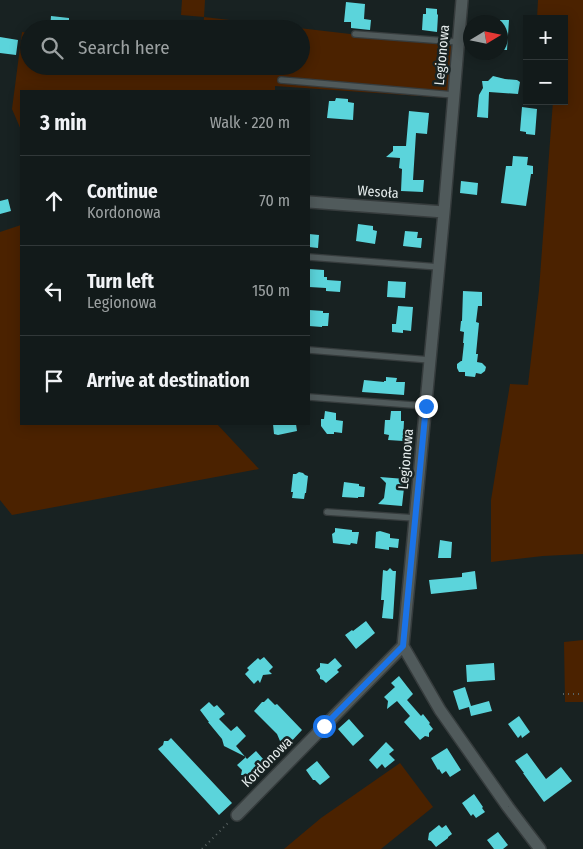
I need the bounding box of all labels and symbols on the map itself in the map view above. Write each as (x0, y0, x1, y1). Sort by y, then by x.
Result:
north arrow (463, 15, 508, 60)
street label: Legionowa (431, 24, 453, 86)
street label: Wesoła (357, 182, 399, 202)
route end (415, 395, 438, 418)
street label: Legionowa (395, 428, 417, 490)
route start (313, 715, 336, 738)
street label: Kordonowa (238, 733, 296, 791)

